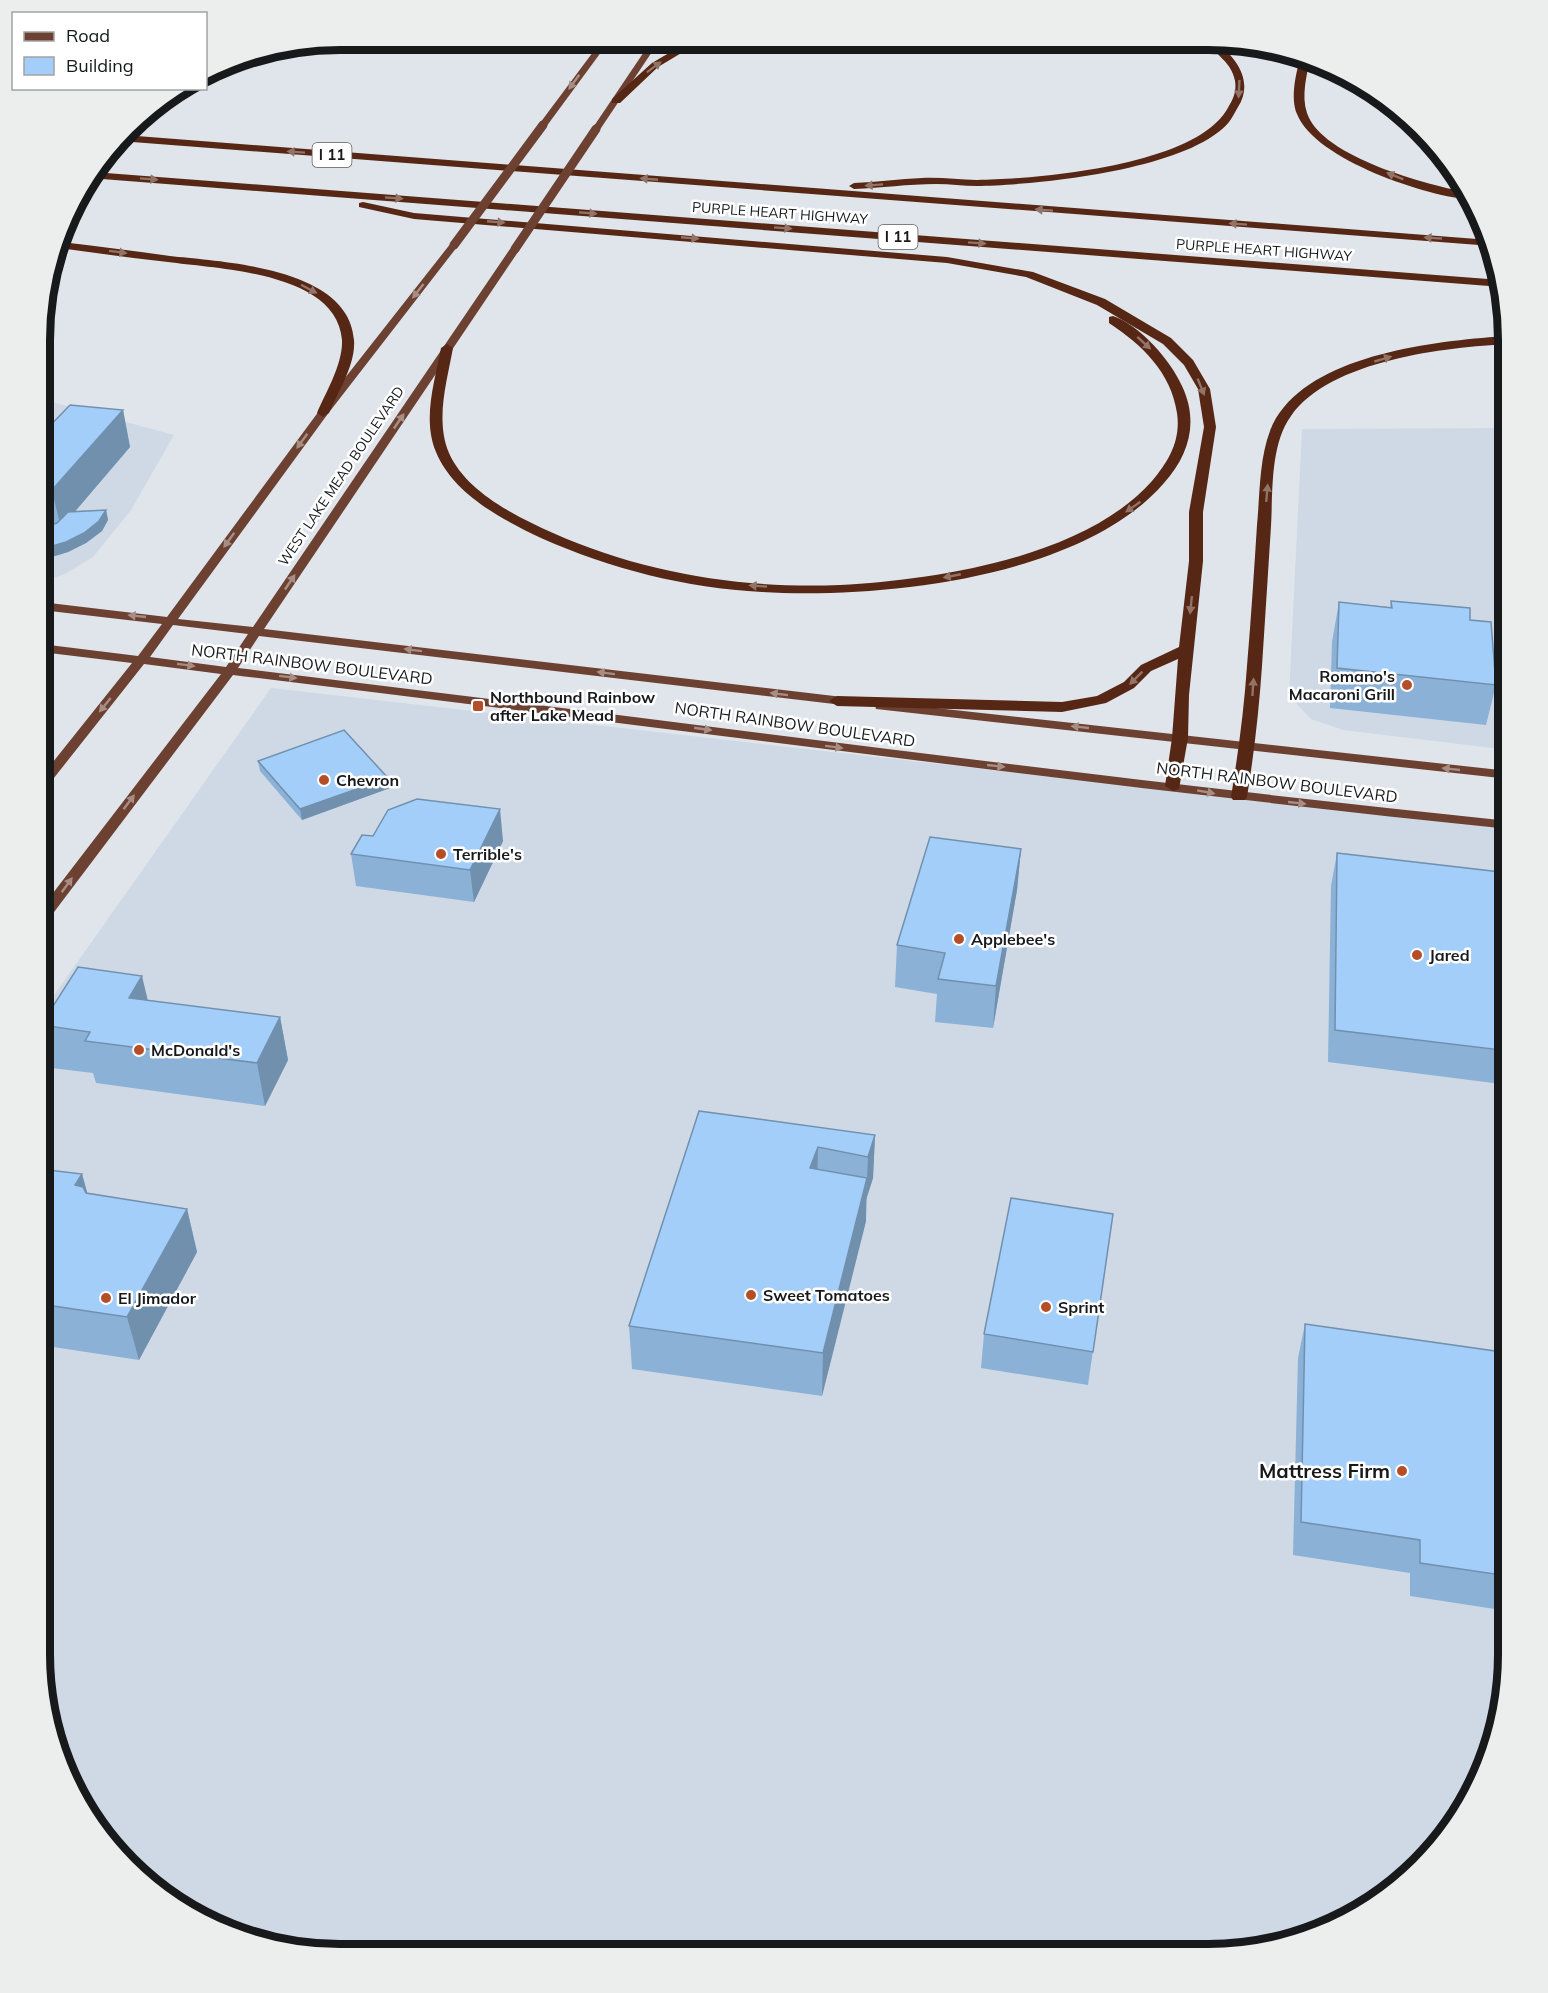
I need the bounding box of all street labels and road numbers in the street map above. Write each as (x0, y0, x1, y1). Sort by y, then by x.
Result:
road number: I 11 (312, 143, 352, 167)
street label: PURPLE HEART HIGHWAY (691, 198, 869, 228)
road number: I 11 (878, 225, 918, 249)
street label: PURPLE HEART HIGHWAY (1175, 235, 1353, 265)
street label: WEST LAKE MEAD BOULEVARD (274, 383, 408, 569)
street label: NORTH RAINBOW BOULEVARD (190, 639, 434, 689)
street label: NORTH RAINBOW BOULEVARD (673, 697, 917, 751)
street label: NORTH RAINBOW BOULEVARD (1155, 757, 1399, 807)

